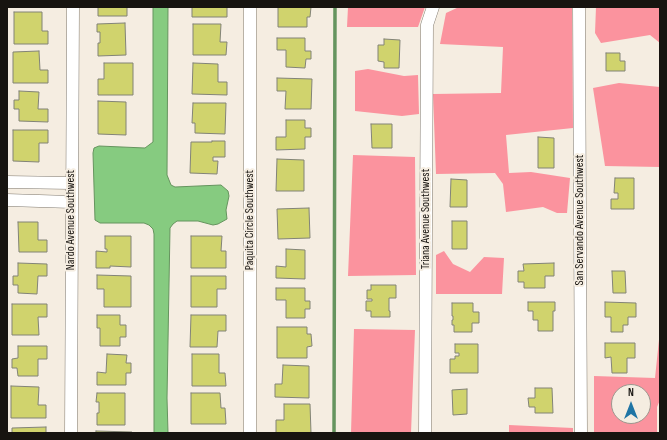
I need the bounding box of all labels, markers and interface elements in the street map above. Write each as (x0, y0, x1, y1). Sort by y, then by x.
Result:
street label: San Servando Avenue Southwest (573, 154, 587, 286)
street label: Triana Avenue Southwest (419, 169, 433, 269)
street label: Nardo Avenue Southwest (64, 170, 78, 270)
street label: Paquita Circle Southwest (243, 170, 257, 270)
north arrow (611, 384, 651, 424)
text: N (628, 386, 634, 399)

